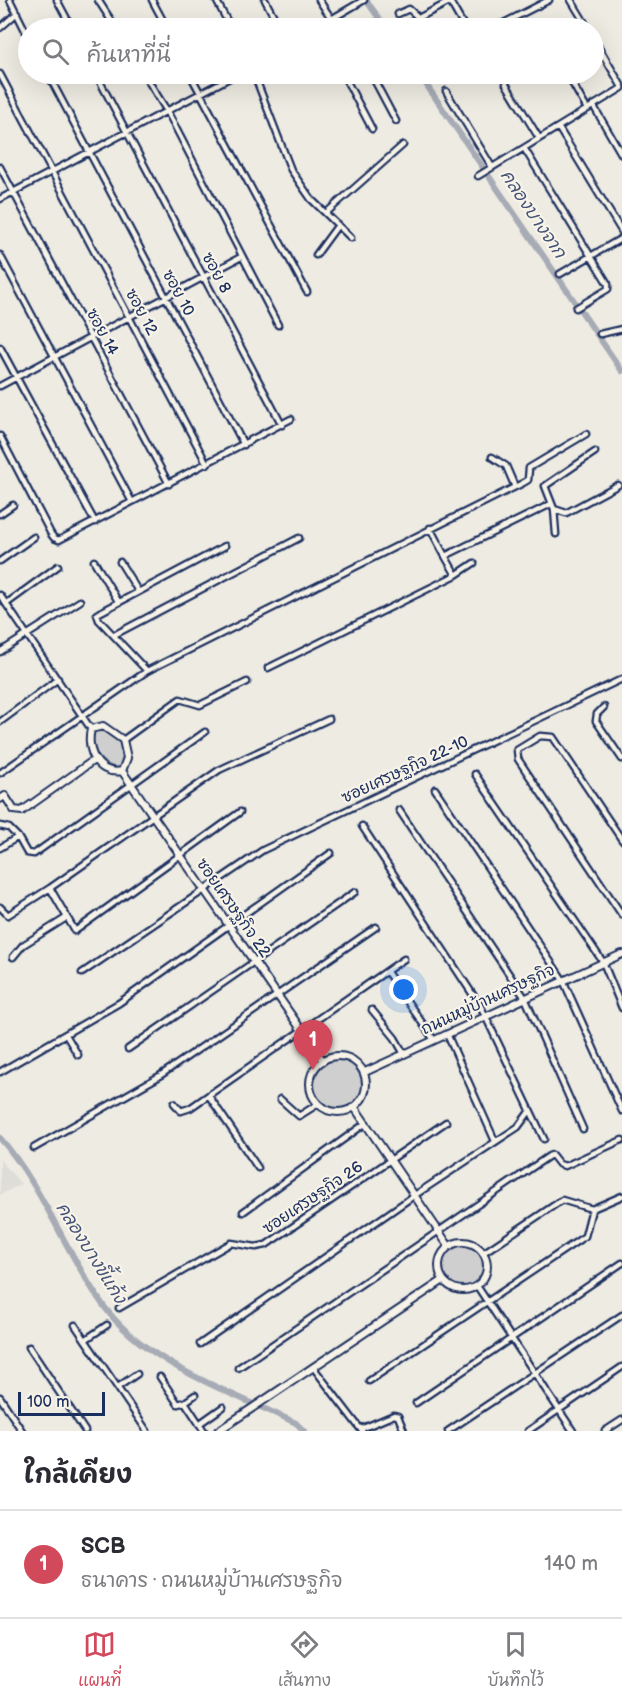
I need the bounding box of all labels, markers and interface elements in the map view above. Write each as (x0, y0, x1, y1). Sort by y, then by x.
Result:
search box (18, 18, 604, 84)
icon: search (39, 35, 72, 68)
text: ค้นหาที่นี่ (87, 42, 171, 69)
water label: คลองบางจาก (496, 166, 571, 263)
street label: ซอย 8 (197, 249, 235, 297)
street label: ซอย 10 (158, 267, 198, 319)
street label: ซอย 12 (121, 286, 161, 339)
street label: ซอย 14 (82, 305, 122, 359)
street label: ซอยเศรษฐกิจ 22-10 (338, 730, 472, 809)
street label: ซอยเศรษฐกิจ 22 (191, 854, 276, 962)
street label: ถนนหมู่บ้านเศรษฐกิจ (417, 958, 559, 1041)
your location (389, 975, 418, 1004)
pin: 1 (294, 1020, 332, 1070)
street label: ซอยเศรษฐกิจ 26 (258, 1156, 367, 1239)
water label: คลองบางขี้แก้ง (52, 1195, 137, 1309)
scale bar (18, 1389, 105, 1416)
text: 100 m (27, 1393, 70, 1412)
text: ใกล้เคียง (24, 1460, 132, 1491)
text: SCB (81, 1533, 125, 1560)
text: 1 (39, 1552, 48, 1576)
text: 140 m (544, 1552, 598, 1576)
text: ธนาคาร · ถนนหมู่บ้านเศรษฐกิจ (81, 1569, 342, 1593)
tab: แผนที่ (78, 1628, 121, 1692)
tab: เส้นทาง (278, 1628, 331, 1692)
tab: บันทึกไว้ (487, 1628, 544, 1692)

